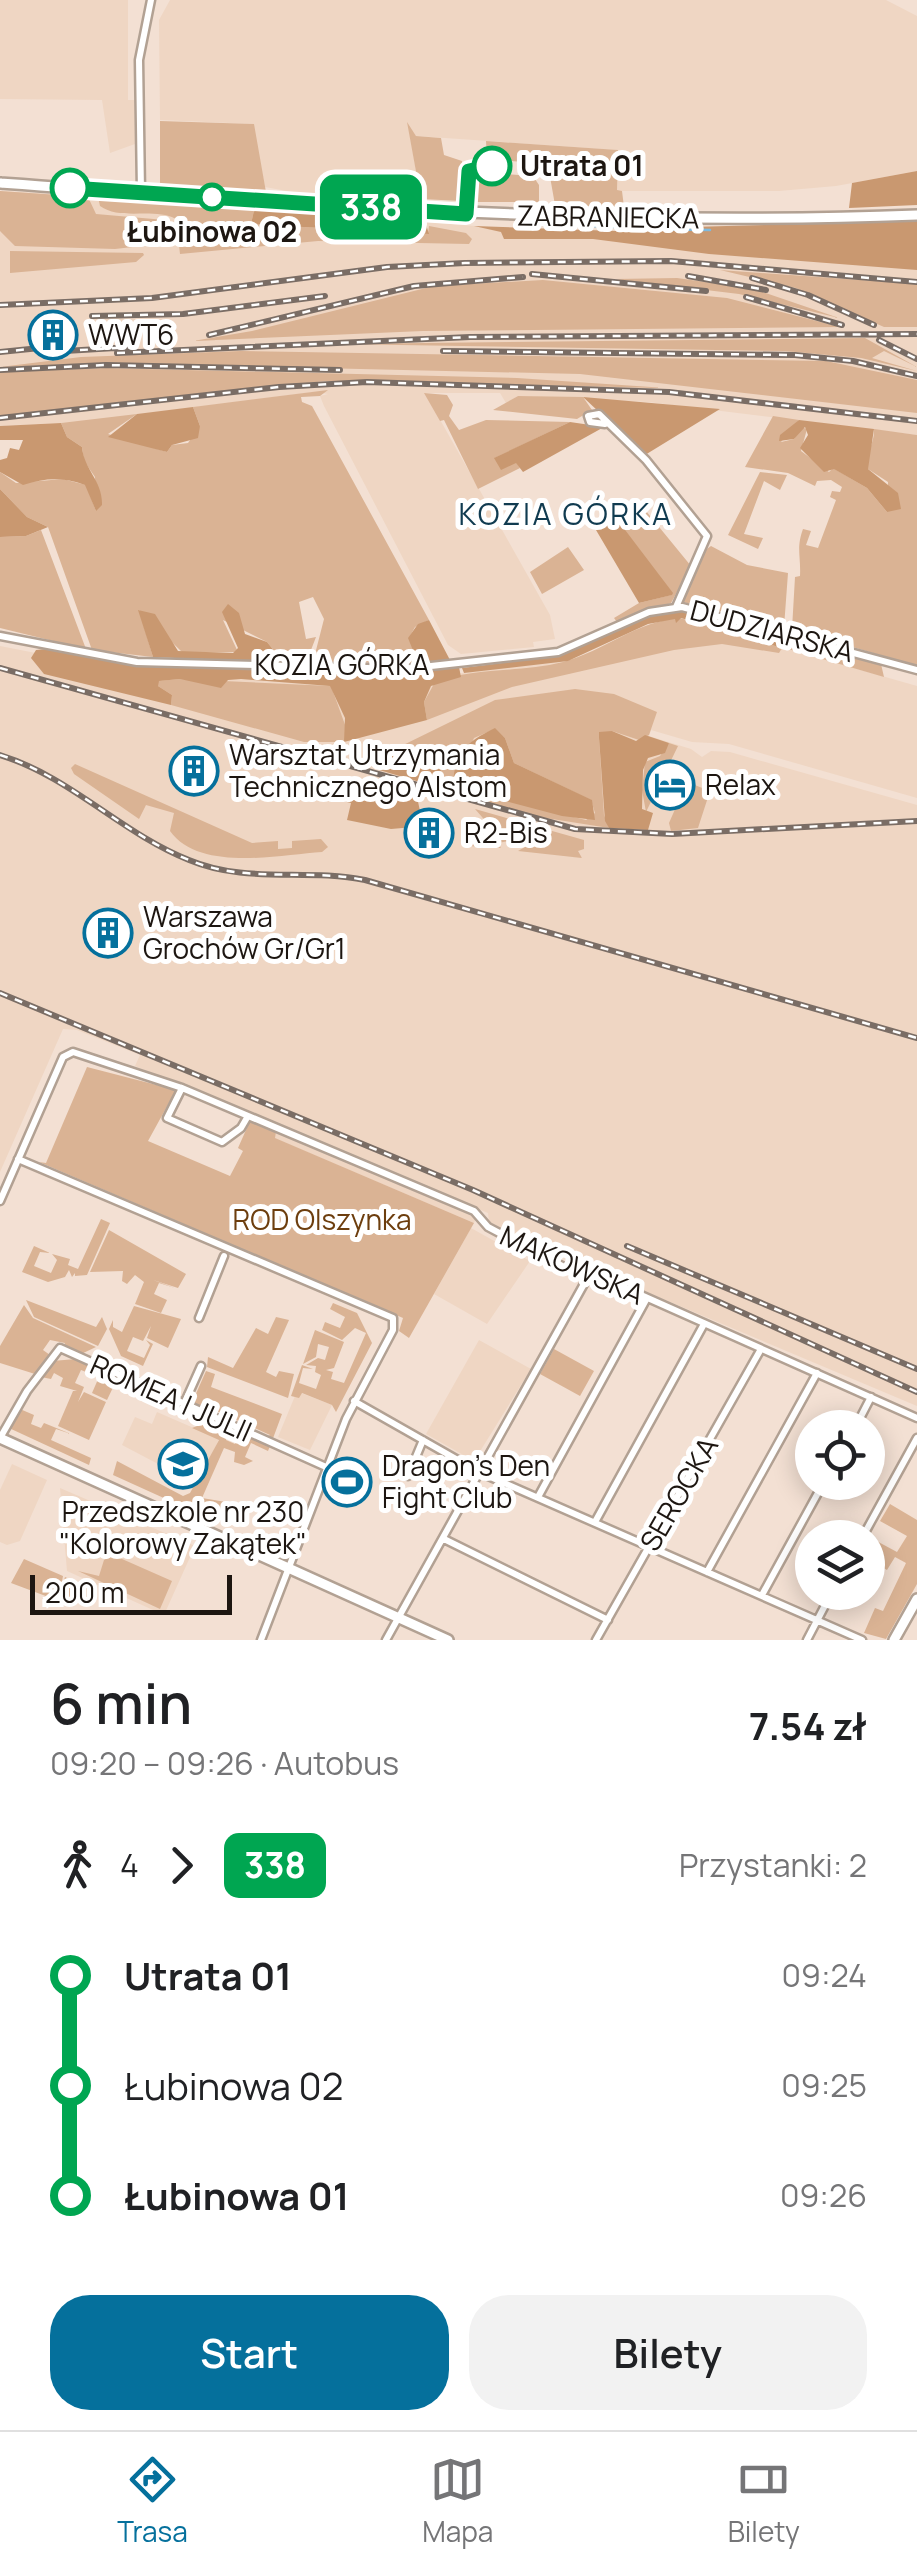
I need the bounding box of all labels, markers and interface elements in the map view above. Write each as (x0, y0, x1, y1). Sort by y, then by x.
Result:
place label: Utrata 01 (520, 146, 644, 184)
marker: Utrata 01 (473, 147, 511, 185)
unlabelled marker (51, 169, 89, 207)
line badge: 338 (314, 174, 428, 240)
text: 338 (340, 183, 402, 231)
marker: Łubinowa 02 (199, 184, 225, 210)
street label: ZABRANIECKA (516, 195, 700, 237)
place label: Łubinowa 02 (127, 212, 297, 250)
building icon: WWT6 (27, 309, 79, 361)
place label: WWT6 (88, 315, 174, 353)
district label: KOZIA GÓRKA (458, 493, 674, 534)
street label: DUDZIARSKA (686, 590, 858, 670)
street label: KOZIA GÓRKA (254, 645, 430, 683)
place label: Warsztat Utrzymania Technicznego Alstom (229, 735, 507, 805)
building icon: Warsztat Utrzymania Technicznego Alstom (168, 745, 220, 797)
hotel icon: Relax (644, 759, 696, 811)
place label: Relax (705, 765, 776, 803)
building icon: R2-Bis (403, 807, 455, 859)
place label: R2-Bis (464, 813, 548, 851)
place label: Warszawa Grochów Gr/Gr1 (143, 897, 346, 967)
building icon: Warszawa Grochów Gr/Gr1 (82, 907, 134, 959)
park label: ROD Olszynka (232, 1200, 412, 1238)
street label: MAKOWSKA (494, 1215, 651, 1313)
street label: ROMEA I JULII (85, 1345, 258, 1450)
map controls (795, 1410, 885, 1610)
button: locate (795, 1410, 885, 1500)
street label: SEROCKA (630, 1429, 726, 1557)
school or university icon: Przedszkole nr 230 "Kolorowy Zakątek" (157, 1438, 209, 1490)
place label: Dragon's Den Fight Club (382, 1446, 550, 1516)
sports icon: Dragon's Den Fight Club (321, 1456, 373, 1508)
place label: Przedszkole nr 230 "Kolorowy Zakątek" (59, 1492, 307, 1562)
button: layers (795, 1520, 885, 1610)
scale bar (30, 1570, 232, 1614)
text: 200 m (45, 1573, 124, 1611)
text: 6 min (50, 1665, 192, 1741)
text: 7.54 zł (749, 1699, 867, 1751)
text: 09:20 – 09:26 · Autobus (50, 1741, 399, 1785)
icon: walk (50, 1838, 105, 1893)
icon: forward (154, 1838, 209, 1893)
text: 338 (244, 1841, 306, 1889)
text: 4 (120, 1843, 139, 1887)
text: Przystanki: 2 (679, 1843, 867, 1887)
text: Utrata 01 (124, 1949, 292, 2001)
text: 09:24 (782, 1953, 867, 1997)
text: Łubinowa 02 (124, 2059, 343, 2111)
text: 09:25 (781, 2063, 867, 2107)
text: Łubinowa 01 (124, 2169, 349, 2221)
text: 09:26 (780, 2173, 867, 2217)
button: Start (50, 2295, 449, 2410)
button: Bilety (469, 2295, 867, 2410)
tab: Trasa (117, 2452, 188, 2550)
tab: Mapa (422, 2452, 493, 2550)
tab: Bilety (728, 2452, 800, 2550)

